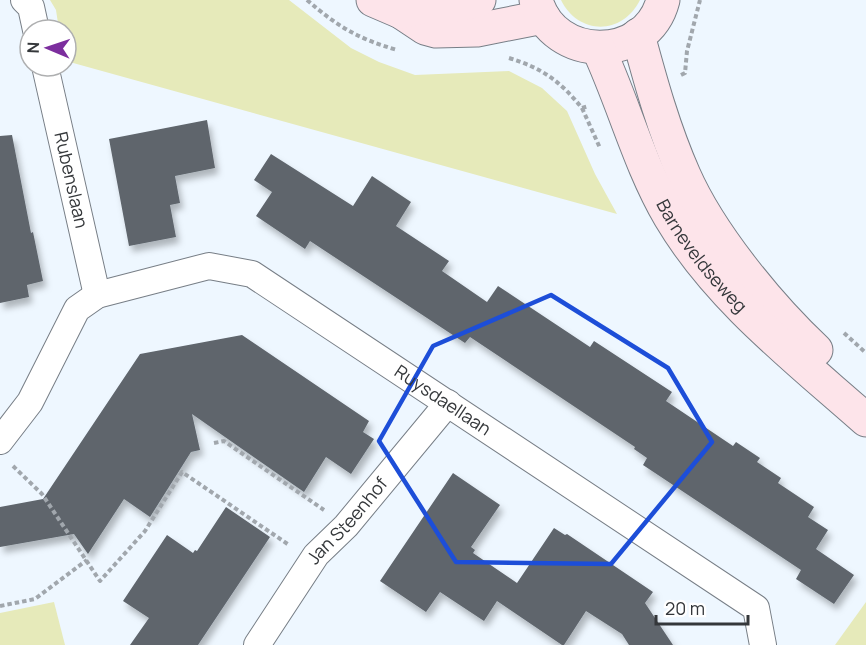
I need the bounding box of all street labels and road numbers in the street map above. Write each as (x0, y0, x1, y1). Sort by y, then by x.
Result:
street label: Rubenslaan (49, 129, 94, 230)
street label: Barneveldseweg (651, 195, 753, 317)
street label: Ruysdaellaan (390, 359, 496, 440)
street label: Jan Steenhof (300, 471, 393, 568)

